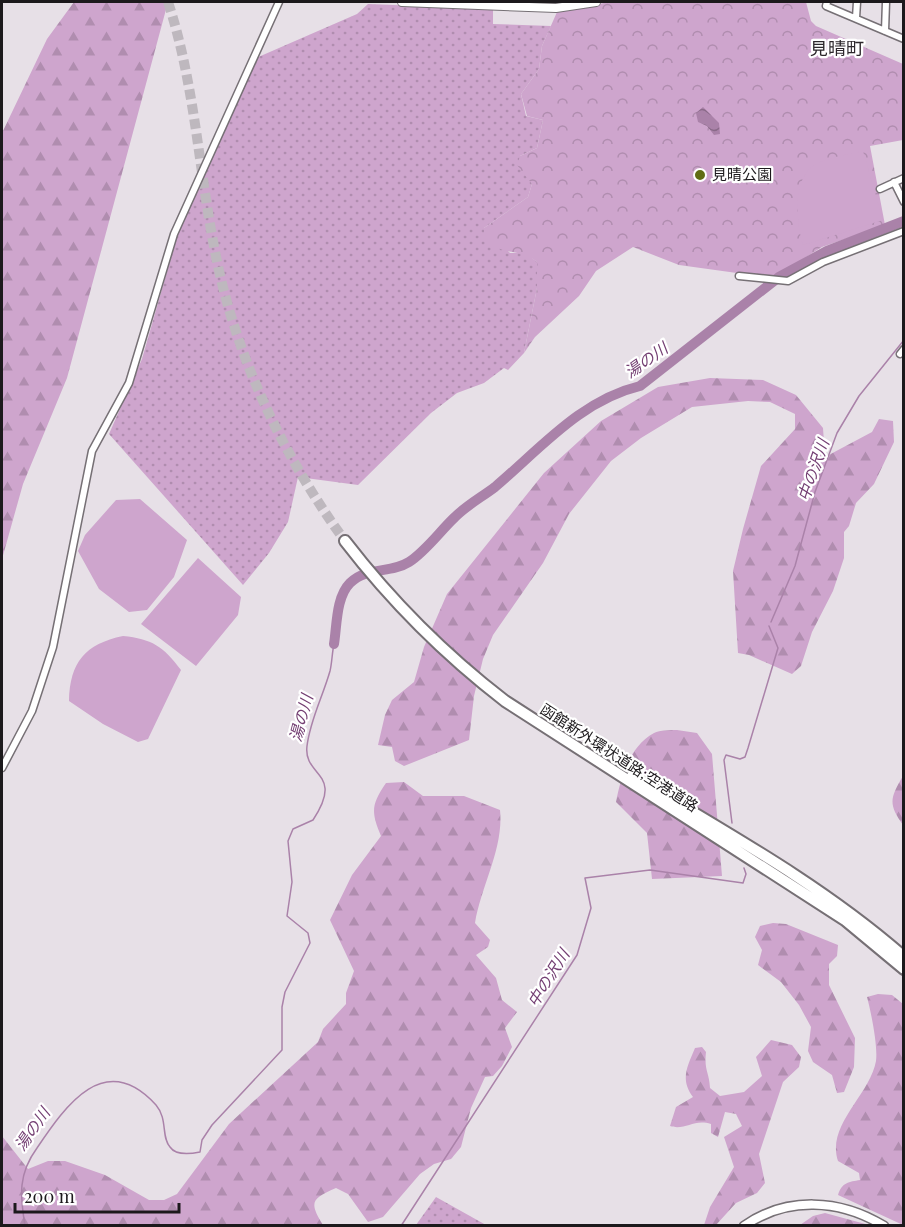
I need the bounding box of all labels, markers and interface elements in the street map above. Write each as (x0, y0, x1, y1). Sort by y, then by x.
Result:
district label: 見晴町 (810, 36, 864, 60)
place label: 見晴公園 (712, 164, 772, 184)
marker: 見晴公園 (693, 168, 707, 182)
water label: 湯の川 (620, 336, 673, 382)
water label: 中の沢川 (792, 434, 834, 504)
water label: 湯の川 (284, 690, 317, 744)
street label: 函館新外環状道路;空港道路 (537, 699, 702, 816)
water label: 中の沢川 (522, 943, 574, 1010)
water label: 湯の川 (9, 1101, 55, 1154)
scale bar (15, 1176, 178, 1214)
text: 200 m (24, 1184, 75, 1208)

